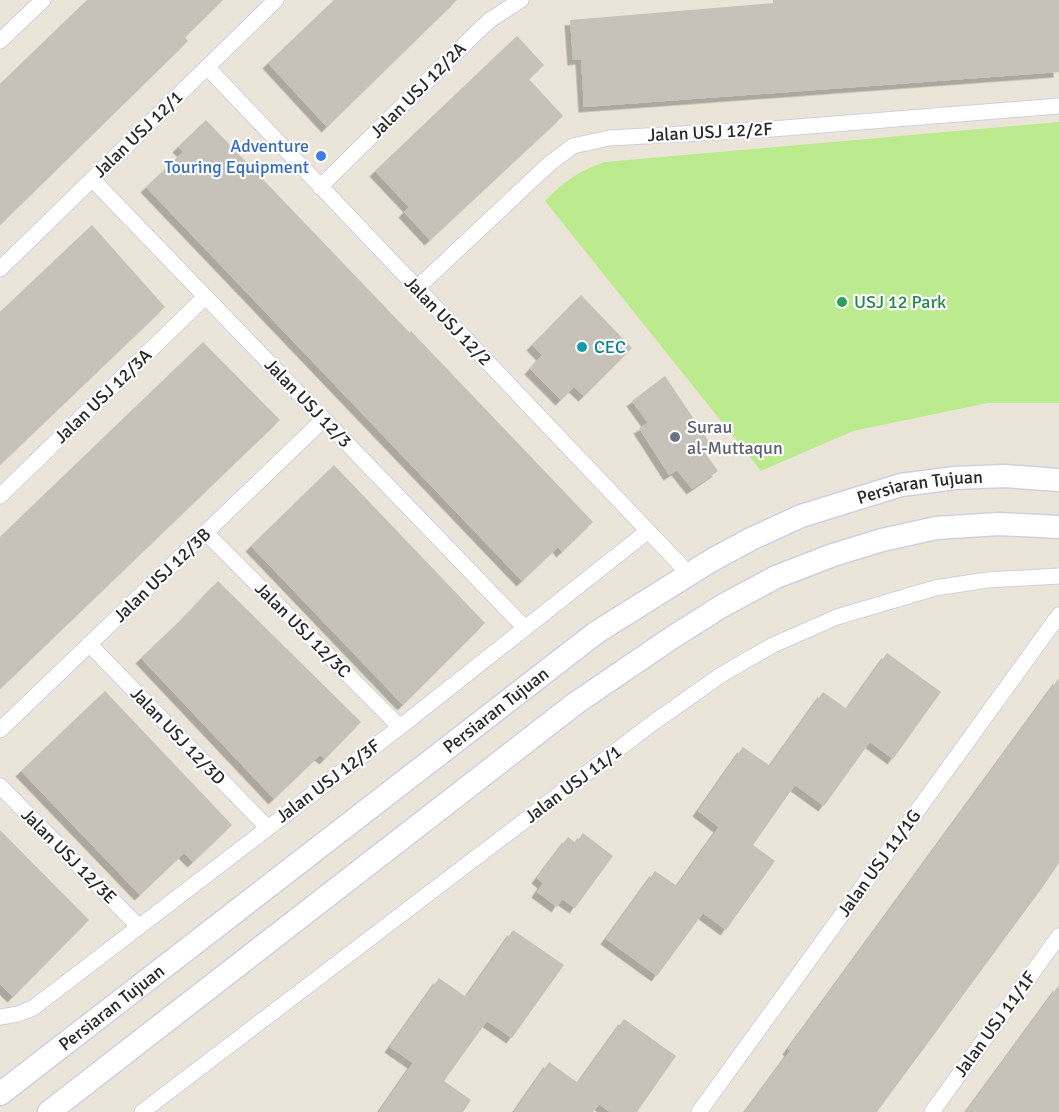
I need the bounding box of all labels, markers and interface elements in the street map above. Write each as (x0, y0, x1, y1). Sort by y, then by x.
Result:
street label: Jalan USJ 12/2A (365, 37, 471, 143)
street label: Jalan USJ 12/1 (89, 86, 187, 182)
street label: Jalan USJ 12/2F (647, 118, 773, 146)
place label: Adventure Touring Equipment (164, 135, 309, 178)
marker: Adventure Touring Equipment (314, 149, 328, 163)
street label: Jalan USJ 12/2 (400, 272, 496, 370)
place label: USJ 12 Park (854, 291, 946, 313)
marker: USJ 12 Park (835, 295, 849, 309)
place label: CEC (594, 336, 626, 358)
marker: CEC (575, 340, 589, 354)
street label: Jalan USJ 12/3A (50, 344, 156, 448)
street label: Jalan USJ 12/3 (260, 354, 356, 452)
place label: Surau al-Muttaqun (687, 416, 783, 459)
marker: Surau al-Muttaqun (668, 430, 682, 444)
street label: Persiaran Tujuan (854, 466, 983, 509)
street label: Jalan USJ 12/3B (109, 523, 215, 627)
street label: Jalan USJ 12/3C (250, 577, 356, 683)
street label: Persiaran Tujuan (439, 662, 553, 758)
street label: Jalan USJ 12/3D (126, 683, 230, 789)
street label: Jalan USJ 12/3F (271, 735, 385, 827)
street label: Jalan USJ 11/1 (520, 740, 626, 828)
street label: Jalan USJ 12/3E (17, 804, 121, 908)
street label: Jalan USJ 11/1G (833, 805, 925, 921)
street label: Persiaran Tujuan (54, 960, 169, 1055)
street label: Jalan USJ 11/1F (949, 967, 1041, 1081)

